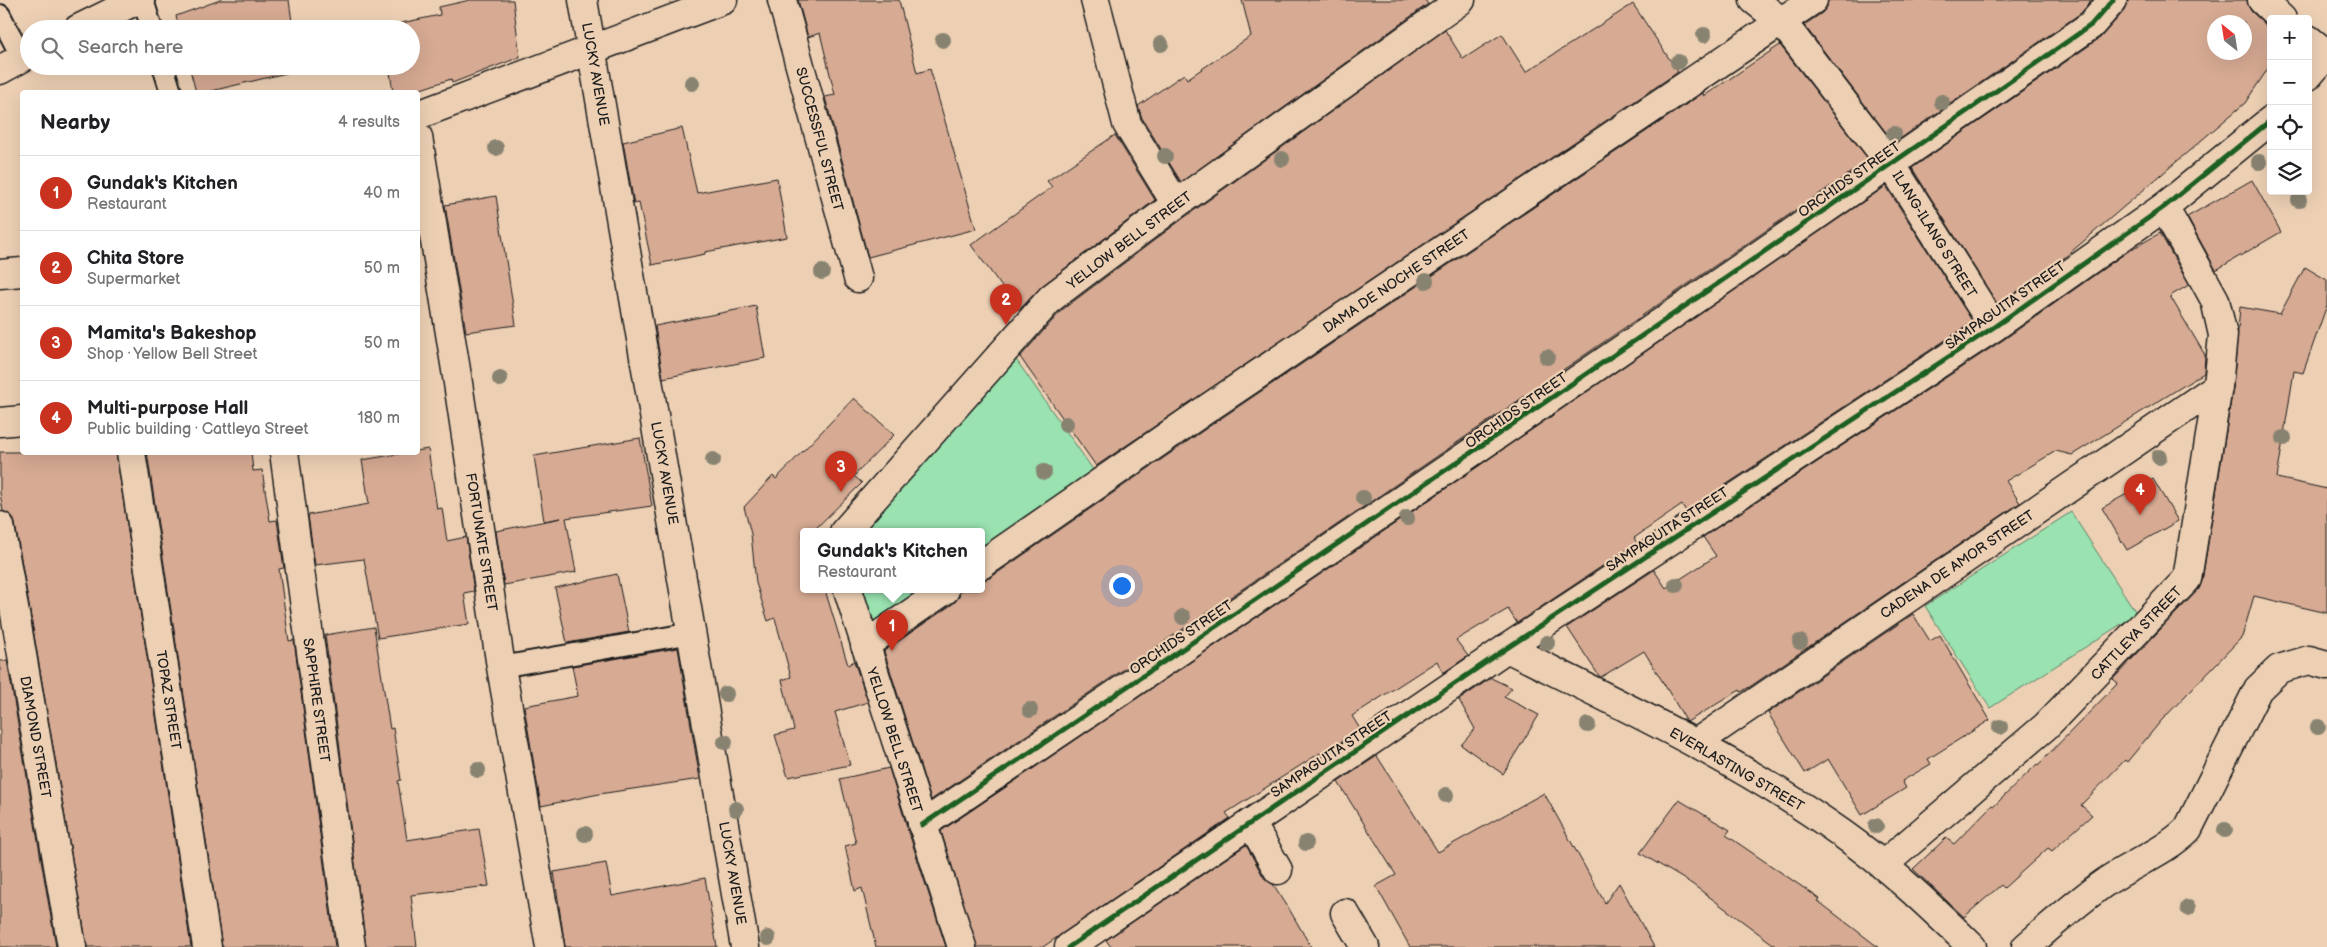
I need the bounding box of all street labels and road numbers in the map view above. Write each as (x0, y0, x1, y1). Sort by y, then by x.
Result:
street label: LUCKY AVENUE (578, 21, 613, 127)
street label: SUCCESSFUL STREET (792, 65, 847, 214)
street label: ORCHIDS STREET (1795, 137, 1904, 221)
street label: ILANG-ILANG STREET (1889, 168, 1981, 301)
street label: YELLOW BELL STREET (1063, 188, 1195, 293)
street label: DAMA DE NOCHE STREET (1320, 226, 1473, 337)
street label: SAMPAGUITA STREET (1942, 257, 2069, 353)
street label: ORCHIDS STREET (1462, 368, 1571, 452)
street label: LUCKY AVENUE (647, 420, 682, 526)
street label: FORTUNATE STREET (462, 472, 501, 613)
street label: SAMPAGUITA STREET (1603, 483, 1732, 575)
street label: CADENA DE AMOR STREET (1877, 506, 2038, 622)
street label: CATTLEYA STREET (2087, 583, 2186, 684)
street label: ORCHIDS STREET (1126, 596, 1237, 678)
street label: SAPPHIRE STREET (299, 637, 334, 764)
street label: TOPAZ STREET (152, 649, 185, 751)
street label: YELLOW BELL STREET (863, 664, 926, 816)
street label: DIAMOND STREET (16, 675, 55, 800)
street label: SAMPAGUITA STREET (1267, 707, 1396, 801)
street label: EVERLASTING STREET (1666, 724, 1808, 815)
street label: LUCKY AVENUE (715, 820, 750, 926)

